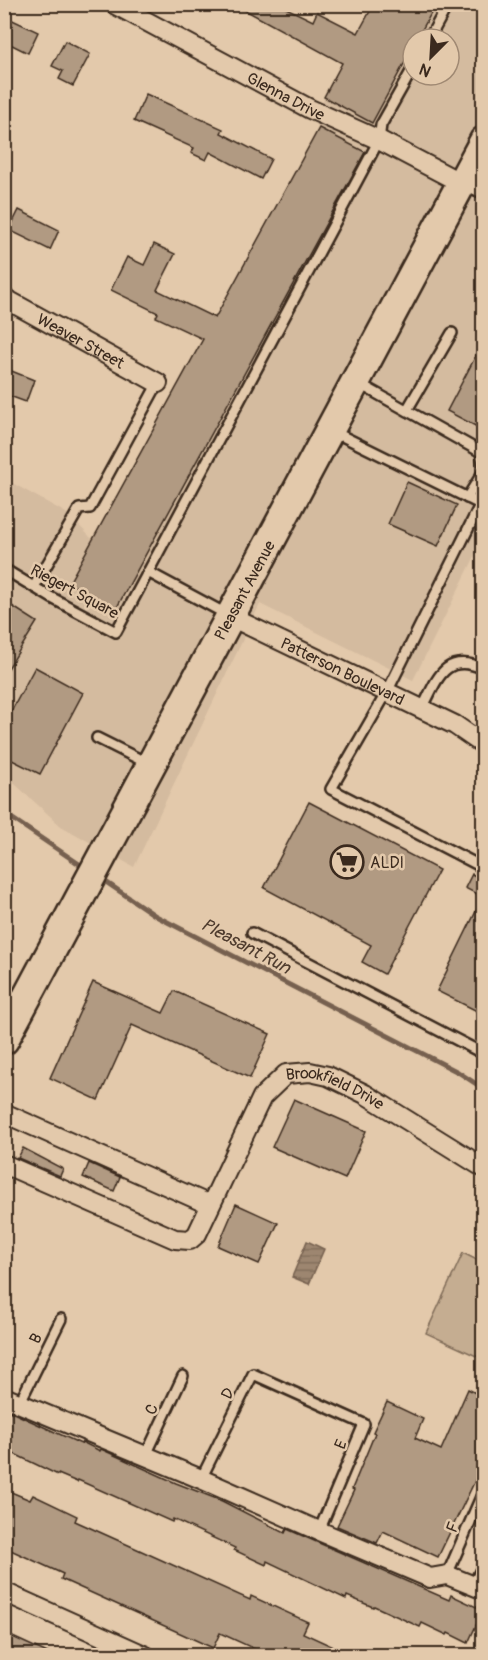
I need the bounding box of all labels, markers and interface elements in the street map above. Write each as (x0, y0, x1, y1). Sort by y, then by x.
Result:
north arrow (401, 27, 461, 87)
text: N (416, 58, 434, 81)
street label: Glenna Drive (243, 68, 328, 125)
street label: Weaver Street (33, 309, 128, 374)
street label: Pleasant Avenue (210, 537, 280, 644)
street label: Riegert Square (27, 560, 122, 624)
street label: Patterson Boulevard (277, 633, 407, 710)
supermarket icon: ALDI (329, 844, 365, 880)
place label: ALDI (370, 853, 404, 873)
water label: Pleasant Run (197, 913, 295, 980)
street label: Brookfield Drive (285, 1063, 388, 1114)
street label: B (25, 1330, 47, 1347)
street label: D (217, 1385, 239, 1402)
street label: C (141, 1401, 163, 1418)
street label: E (330, 1437, 352, 1452)
street label: F (442, 1519, 464, 1536)

